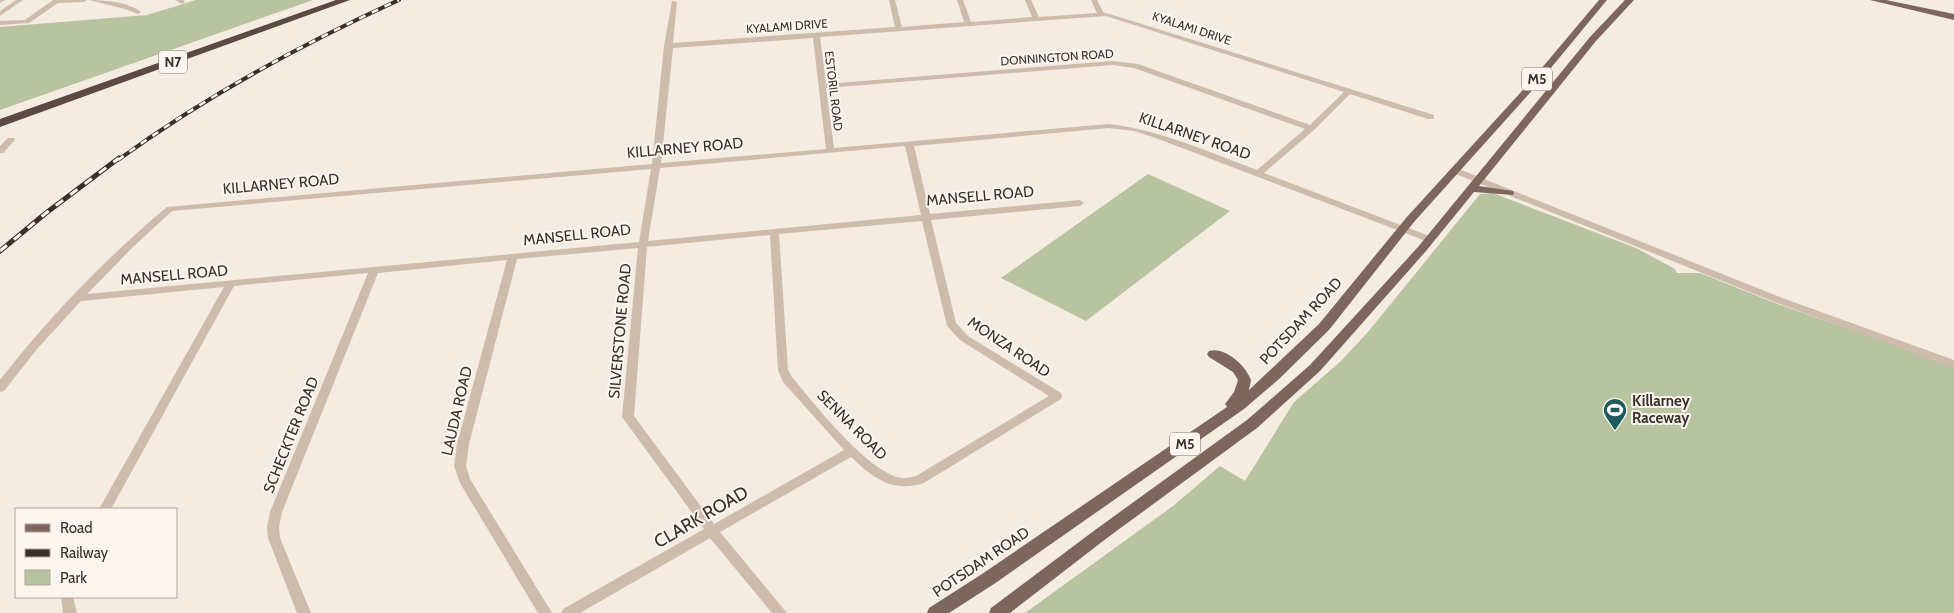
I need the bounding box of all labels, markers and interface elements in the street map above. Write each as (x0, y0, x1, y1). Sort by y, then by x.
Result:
street label: KYALAMI DRIVE (1151, 8, 1234, 48)
street label: KYALAMI DRIVE (746, 16, 829, 36)
street label: DONNINGTON ROAD (1000, 46, 1114, 68)
street label: ESTORIL ROAD (822, 50, 846, 132)
road number: N7 (159, 51, 187, 74)
road number: M5 (1522, 68, 1552, 90)
street label: KILLARNEY ROAD (1137, 108, 1253, 164)
street label: KILLARNEY ROAD (626, 134, 744, 162)
street label: KILLARNEY ROAD (222, 170, 340, 198)
street label: MANSELL ROAD (925, 182, 1035, 210)
street label: MANSELL ROAD (522, 220, 632, 250)
street label: MANSELL ROAD (119, 261, 229, 289)
street label: SILVERSTONE ROAD (605, 262, 635, 399)
street label: POTSDAM ROAD (1256, 274, 1346, 368)
street label: MONZA ROAD (964, 313, 1054, 381)
street label: LAUDA ROAD (438, 364, 476, 458)
street label: SCHECKTER ROAD (259, 374, 323, 496)
street label: SENNA ROAD (813, 386, 891, 464)
place label: Killarney Raceway (1632, 392, 1691, 427)
sports icon: Killarney Raceway (1602, 397, 1628, 431)
road number: M5 (1170, 432, 1200, 456)
street label: CLARK ROAD (650, 481, 752, 553)
legend (15, 508, 178, 598)
text: Road (60, 519, 93, 537)
street label: POTSDAM ROAD (929, 523, 1033, 601)
text: Railway (60, 544, 109, 562)
text: Park (60, 569, 87, 587)

